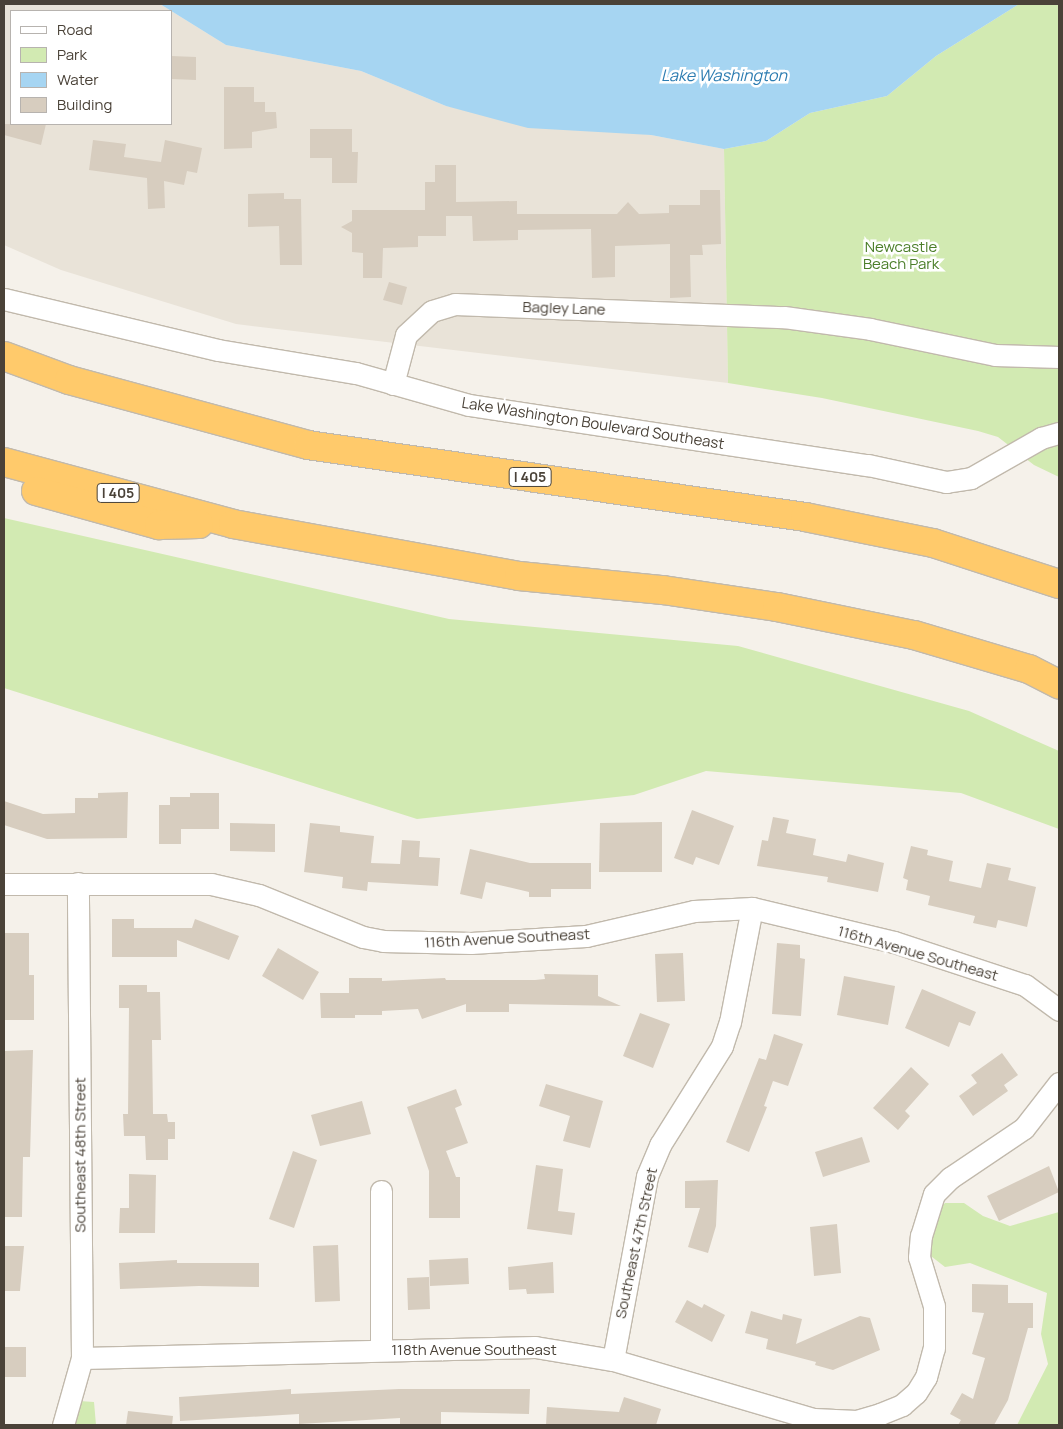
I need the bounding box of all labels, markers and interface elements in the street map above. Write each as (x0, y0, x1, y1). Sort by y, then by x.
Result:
legend (10, 10, 172, 125)
text: Road (57, 19, 93, 40)
text: Park (57, 44, 87, 65)
water label: Lake Washington (661, 65, 787, 85)
text: Water (57, 69, 99, 90)
text: Building (57, 94, 112, 115)
park label: Newcastle Beach Park (863, 237, 939, 272)
street label: Bagley Lane (522, 298, 606, 318)
street label: Lake Washington Boulevard Southeast (460, 393, 726, 453)
road number: I 405 (508, 466, 552, 488)
road number: I 405 (96, 482, 140, 504)
street label: 116th Avenue Southeast (836, 921, 1000, 985)
street label: 116th Avenue Southeast (424, 925, 590, 951)
street label: Southeast 48th Street (71, 1077, 89, 1233)
street label: Southeast 47th Street (611, 1166, 661, 1320)
street label: 118th Avenue Southeast (391, 1341, 557, 1359)

